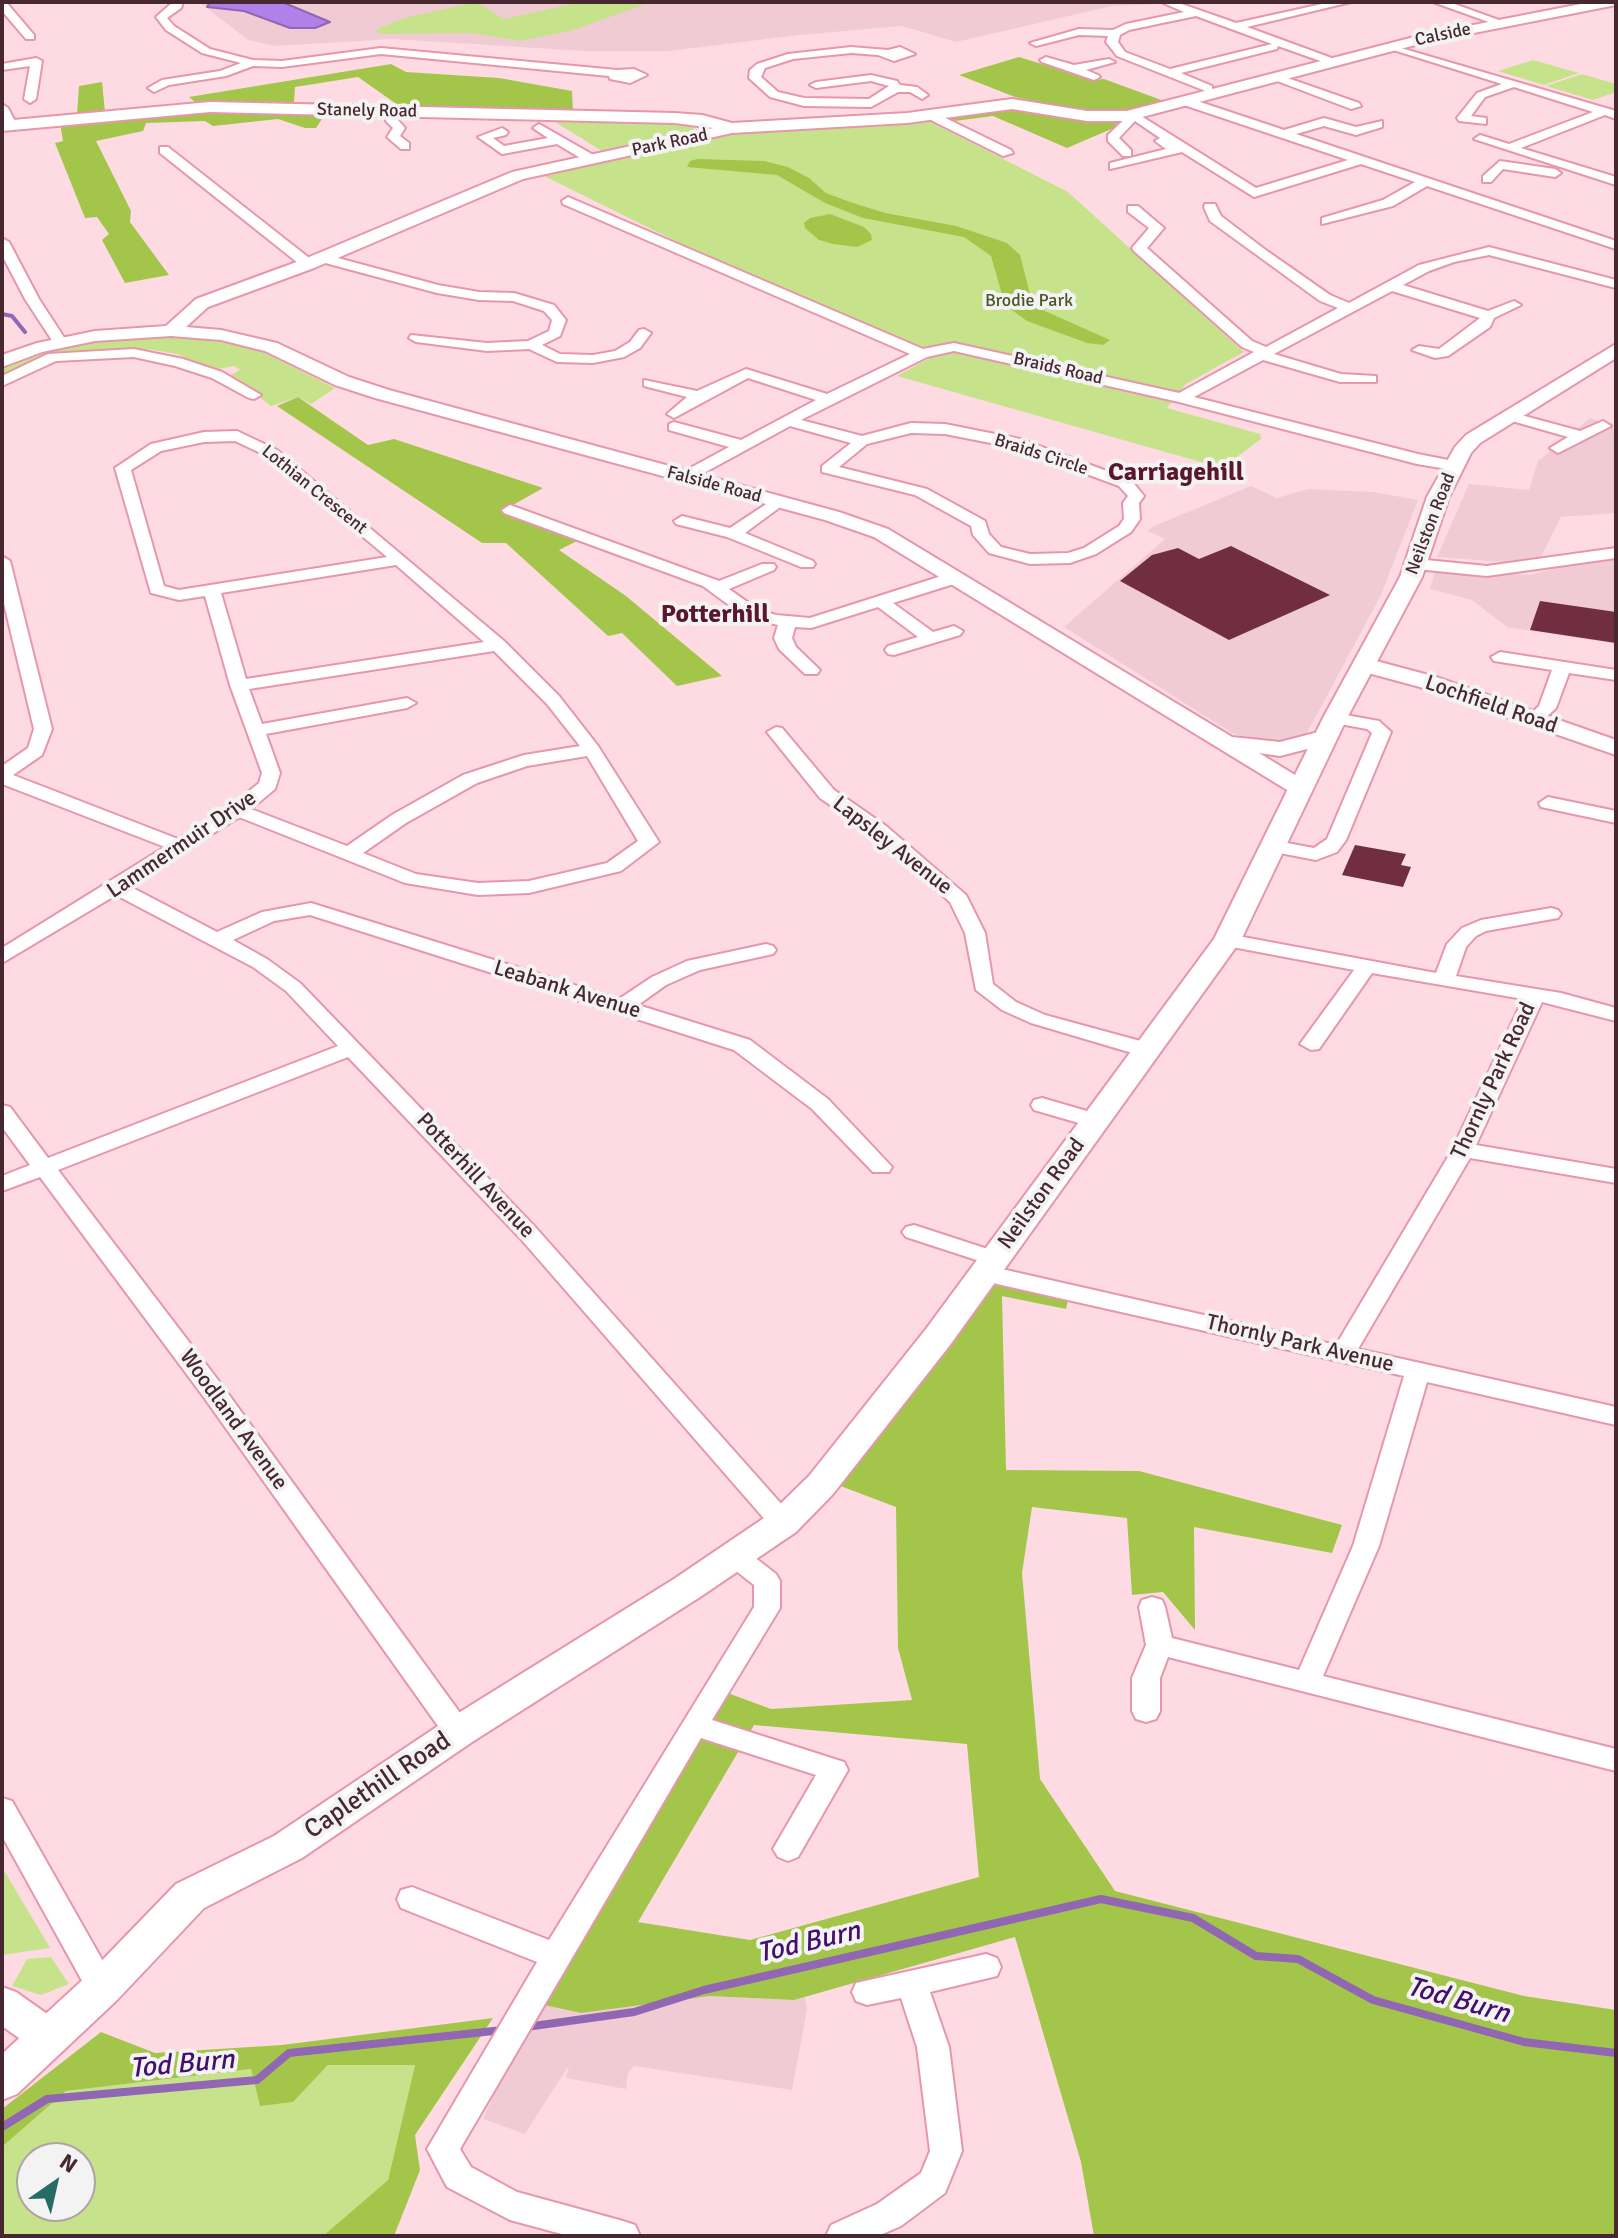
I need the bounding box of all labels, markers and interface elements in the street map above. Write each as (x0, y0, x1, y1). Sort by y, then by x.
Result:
street label: Calside (1413, 19, 1473, 51)
street label: Stanely Road (317, 99, 417, 123)
street label: Park Road (630, 124, 710, 162)
park label: Brodie Park (985, 290, 1073, 312)
street label: Braids Road (1011, 348, 1105, 390)
street label: Braids Circle (991, 430, 1091, 480)
street label: Lothian Crescent (257, 441, 371, 539)
district label: Carriagehill (1108, 457, 1244, 489)
street label: Falside Road (664, 462, 764, 508)
street label: Neilston Road (1402, 470, 1460, 578)
district label: Potterhill (661, 599, 769, 631)
street label: Lochfield Road (1421, 670, 1561, 740)
street label: Lammermuir Drive (102, 785, 262, 905)
street label: Lapsley Avenue (827, 791, 957, 901)
street label: Leabank Avenue (490, 955, 644, 1025)
street label: Thornly Park Road (1446, 998, 1542, 1164)
street label: Potterhill Avenue (410, 1108, 540, 1244)
street label: Neilston Road (993, 1133, 1091, 1255)
street label: Thornly Park Avenue (1204, 1310, 1396, 1378)
street label: Woodland Avenue (173, 1345, 293, 1495)
street label: Caplethill Road (299, 1726, 457, 1846)
water label: Tod Burn (754, 1915, 864, 1971)
water label: Tod Burn (1403, 1970, 1513, 2032)
water label: Tod Burn (128, 2044, 236, 2086)
north arrow (16, 2142, 96, 2222)
text: N (55, 2148, 82, 2179)

